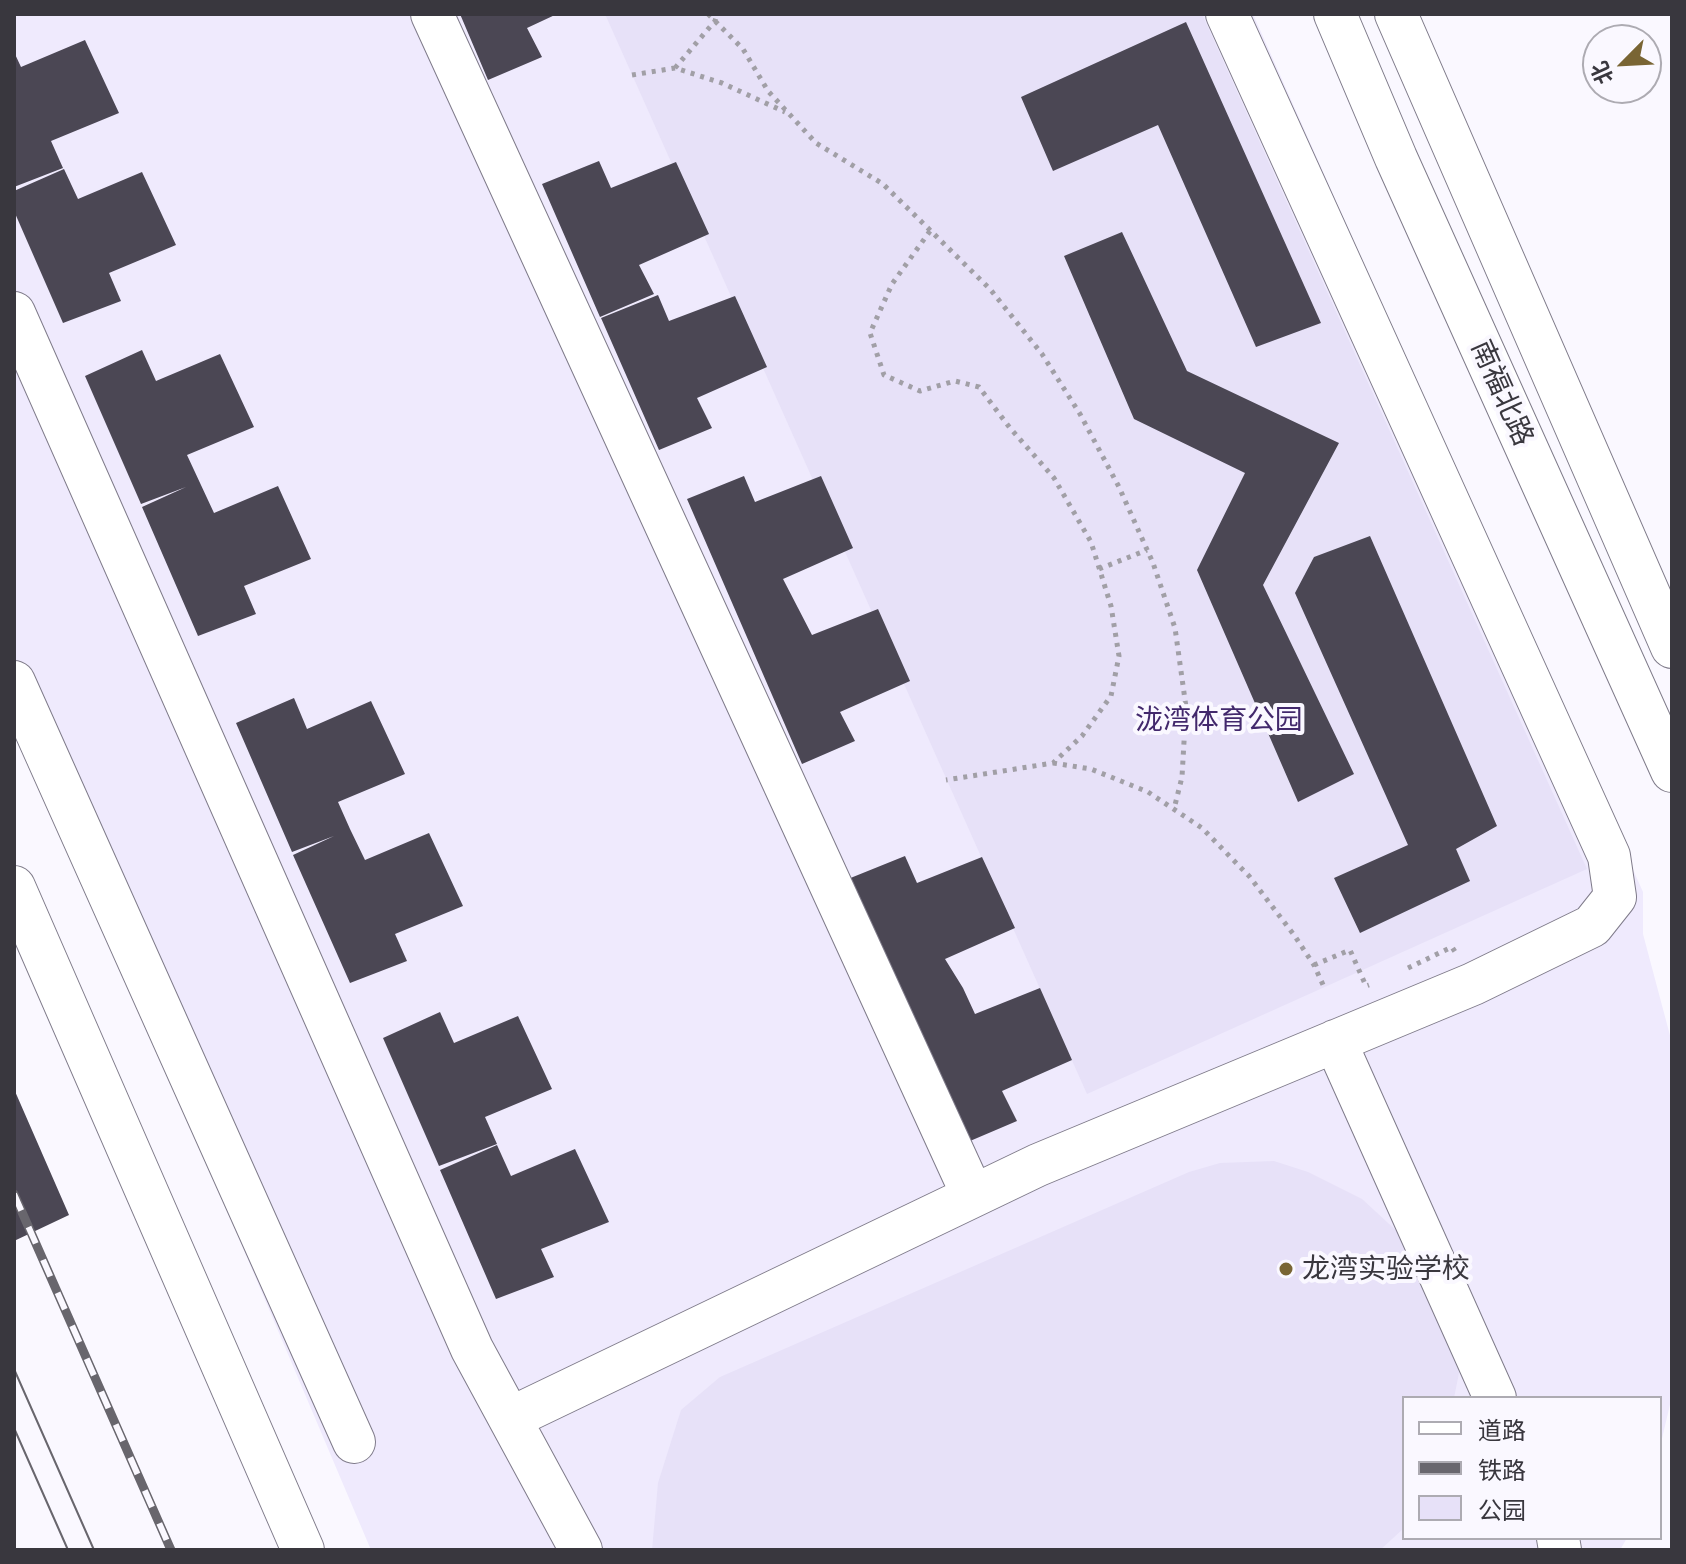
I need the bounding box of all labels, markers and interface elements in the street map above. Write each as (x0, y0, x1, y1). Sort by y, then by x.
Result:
north arrow (1582, 24, 1662, 104)
text: 北 (1586, 58, 1618, 88)
street label: 南福北路 (1464, 335, 1540, 451)
park label: 泷湾体育公园 (1135, 703, 1303, 737)
place label: 龙湾实验学校 (1302, 1252, 1470, 1286)
marker: 龙湾实验学校 (1277, 1260, 1295, 1278)
legend (1402, 1396, 1662, 1540)
text: 道路 (1478, 1416, 1526, 1444)
text: 铁路 (1478, 1456, 1526, 1484)
text: 公园 (1478, 1496, 1526, 1524)

